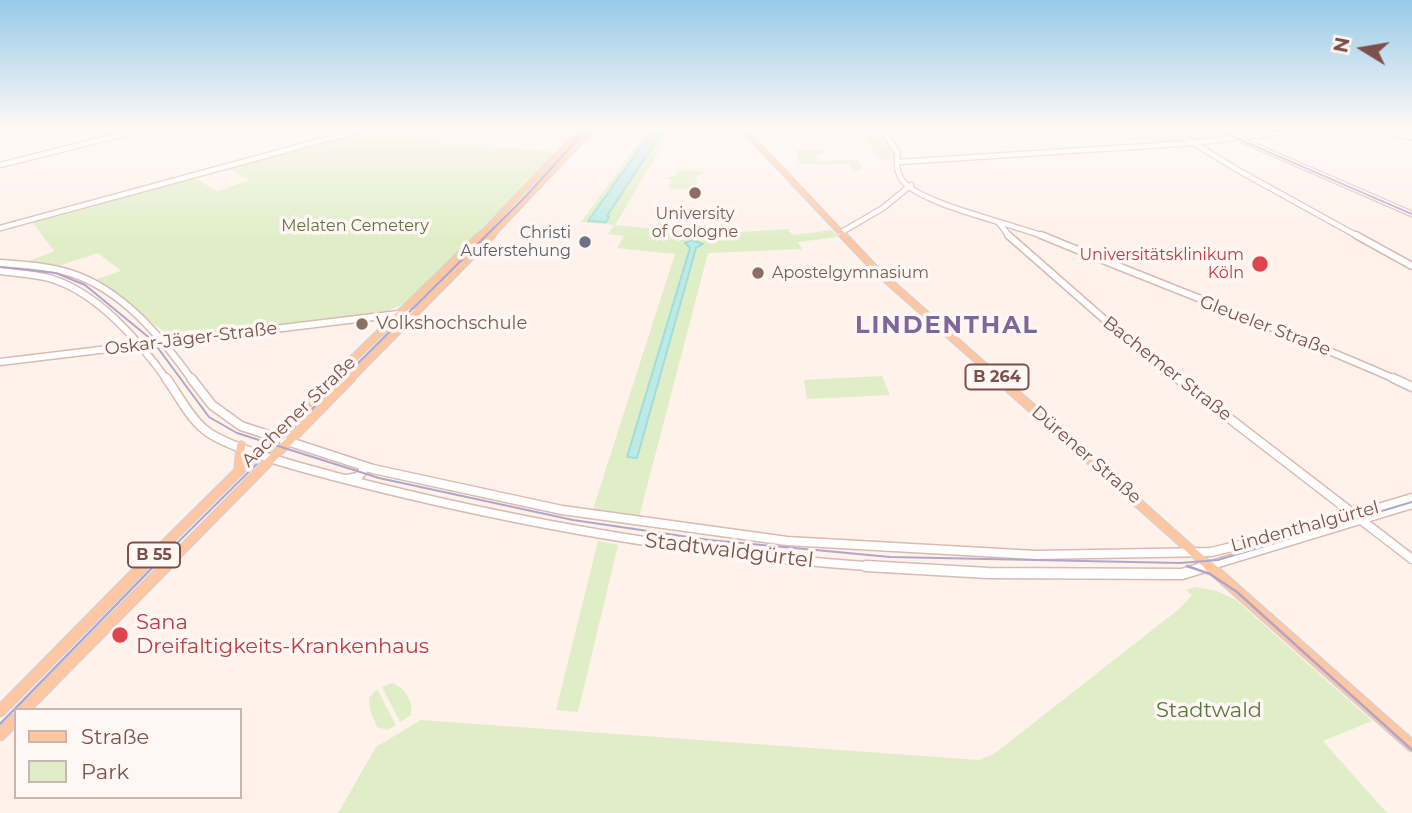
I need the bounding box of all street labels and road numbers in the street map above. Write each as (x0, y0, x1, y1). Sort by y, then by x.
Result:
street label: Gleueler Straße (1196, 291, 1334, 361)
street label: Bachemer Straße (1098, 312, 1236, 426)
street label: Oskar-Jäger-Straße (104, 318, 278, 360)
street label: Aachener Straße (238, 352, 360, 472)
road number: B 264 (965, 364, 1028, 390)
street label: Dürener Straße (1027, 402, 1145, 508)
street label: Lindenthalgürtel (1229, 497, 1381, 557)
street label: Stadtwaldgürtel (643, 528, 815, 574)
road number: B 55 (128, 542, 180, 568)

